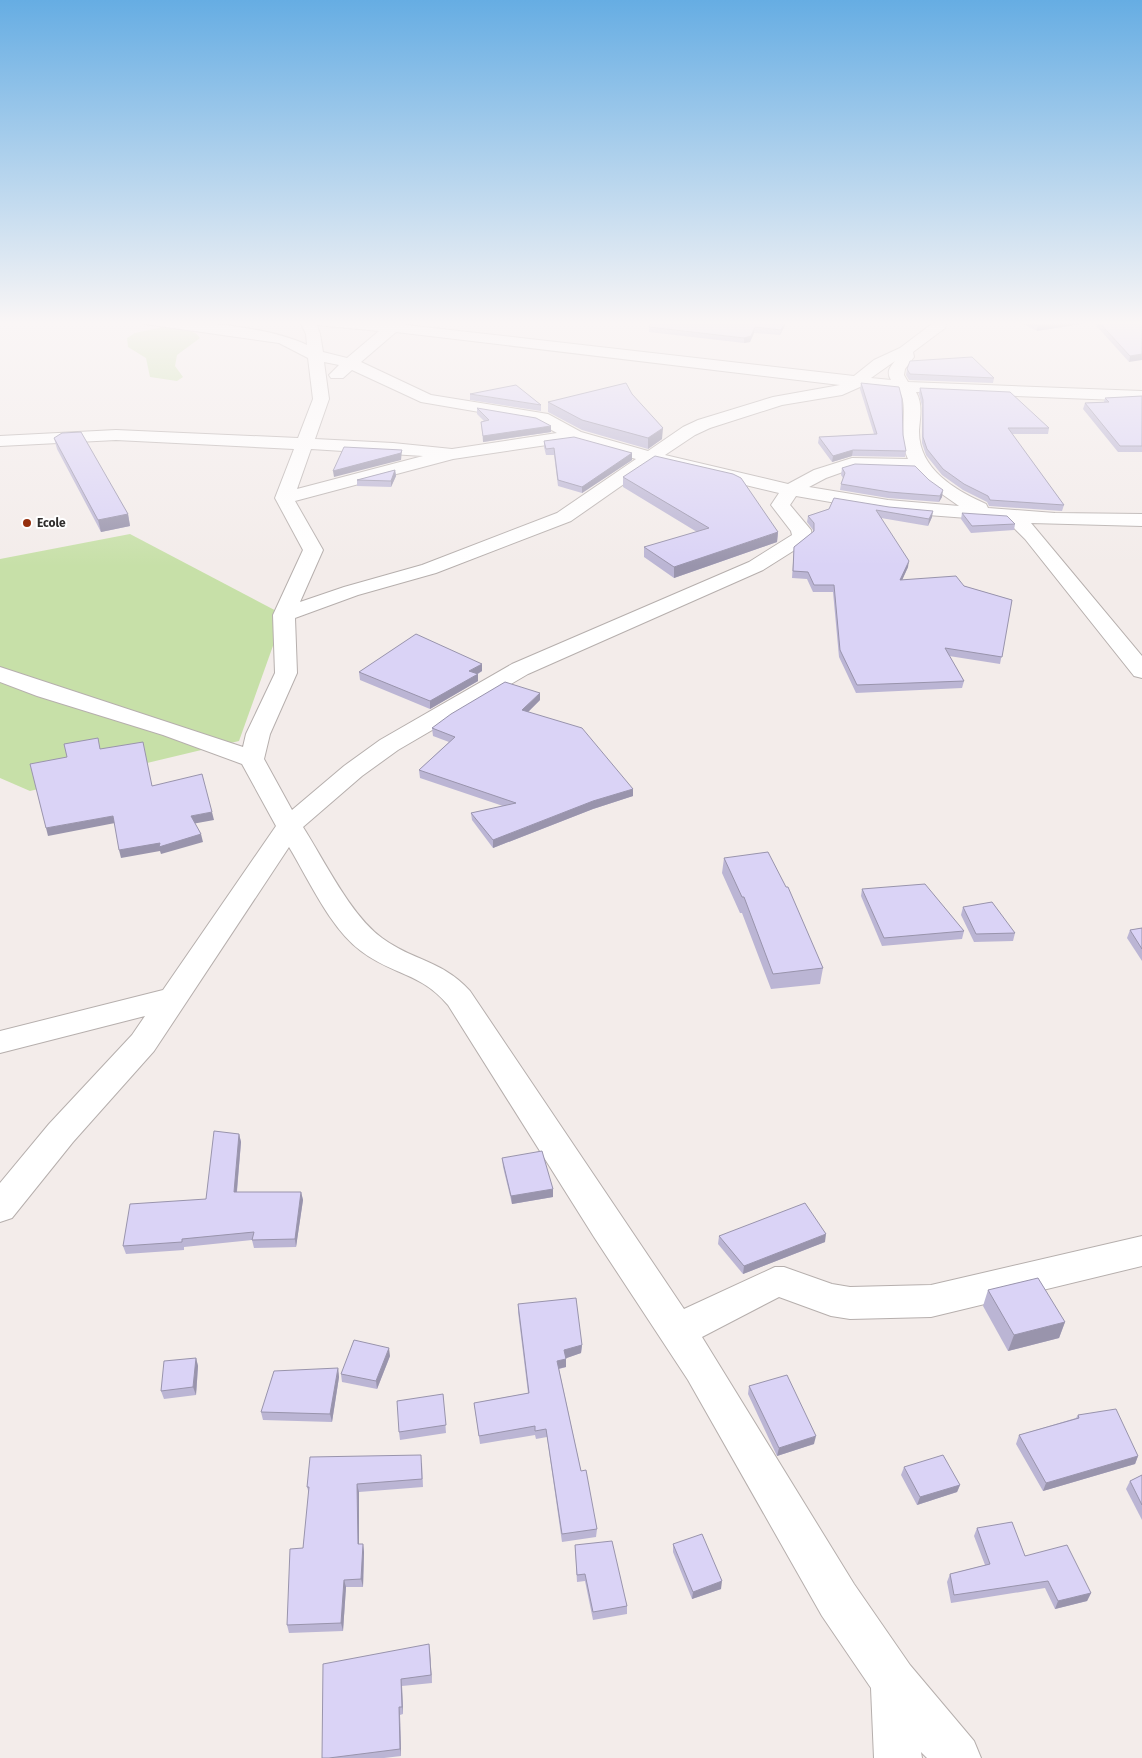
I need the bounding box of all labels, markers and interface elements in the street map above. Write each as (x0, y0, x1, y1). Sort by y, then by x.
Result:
place label: Ecole (37, 516, 66, 530)
marker: Ecole (21, 517, 33, 529)

